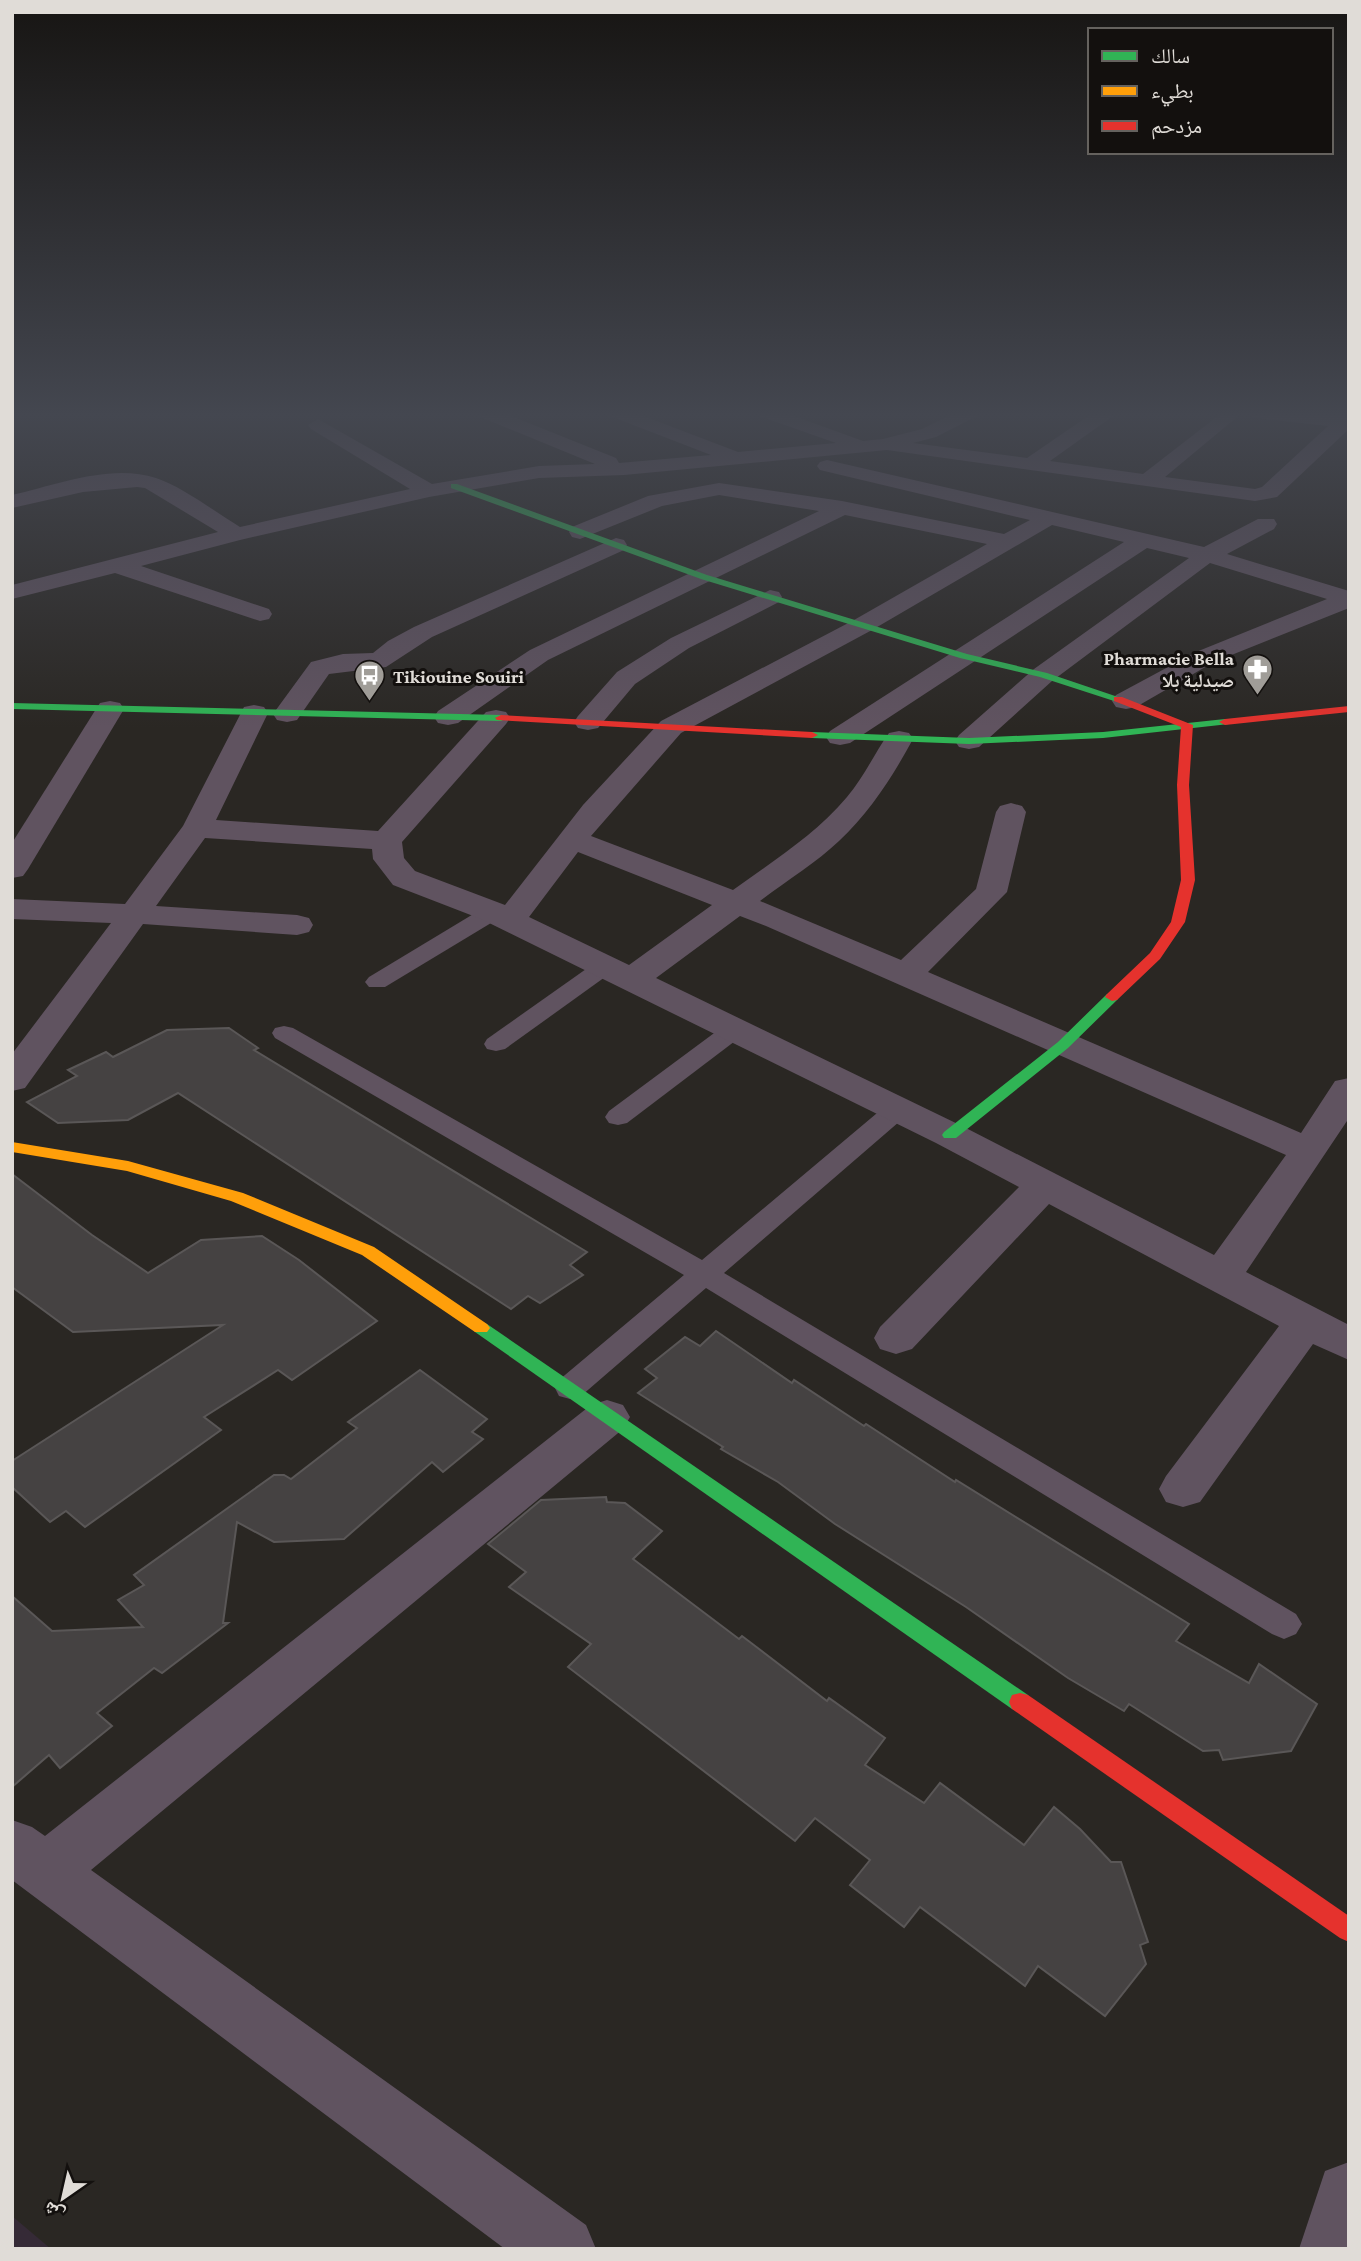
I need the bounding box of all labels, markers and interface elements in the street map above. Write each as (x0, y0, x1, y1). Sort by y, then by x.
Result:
legend (1088, 28, 1333, 154)
text: سالك (1151, 44, 1190, 68)
text: بطيء (1151, 79, 1194, 107)
text: مزدحم (1151, 114, 1202, 140)
place label: Pharmacie Bella صيدلية بلا (1104, 648, 1235, 691)
pharmacy icon: Pharmacie Bella صيدلية بلا (1240, 652, 1274, 696)
bus stop icon: Tikiouine Souiri (353, 659, 387, 703)
place label: Tikiouine Souiri (393, 666, 525, 687)
north arrow (28, 2163, 98, 2233)
text: ش (40, 2197, 69, 2226)

